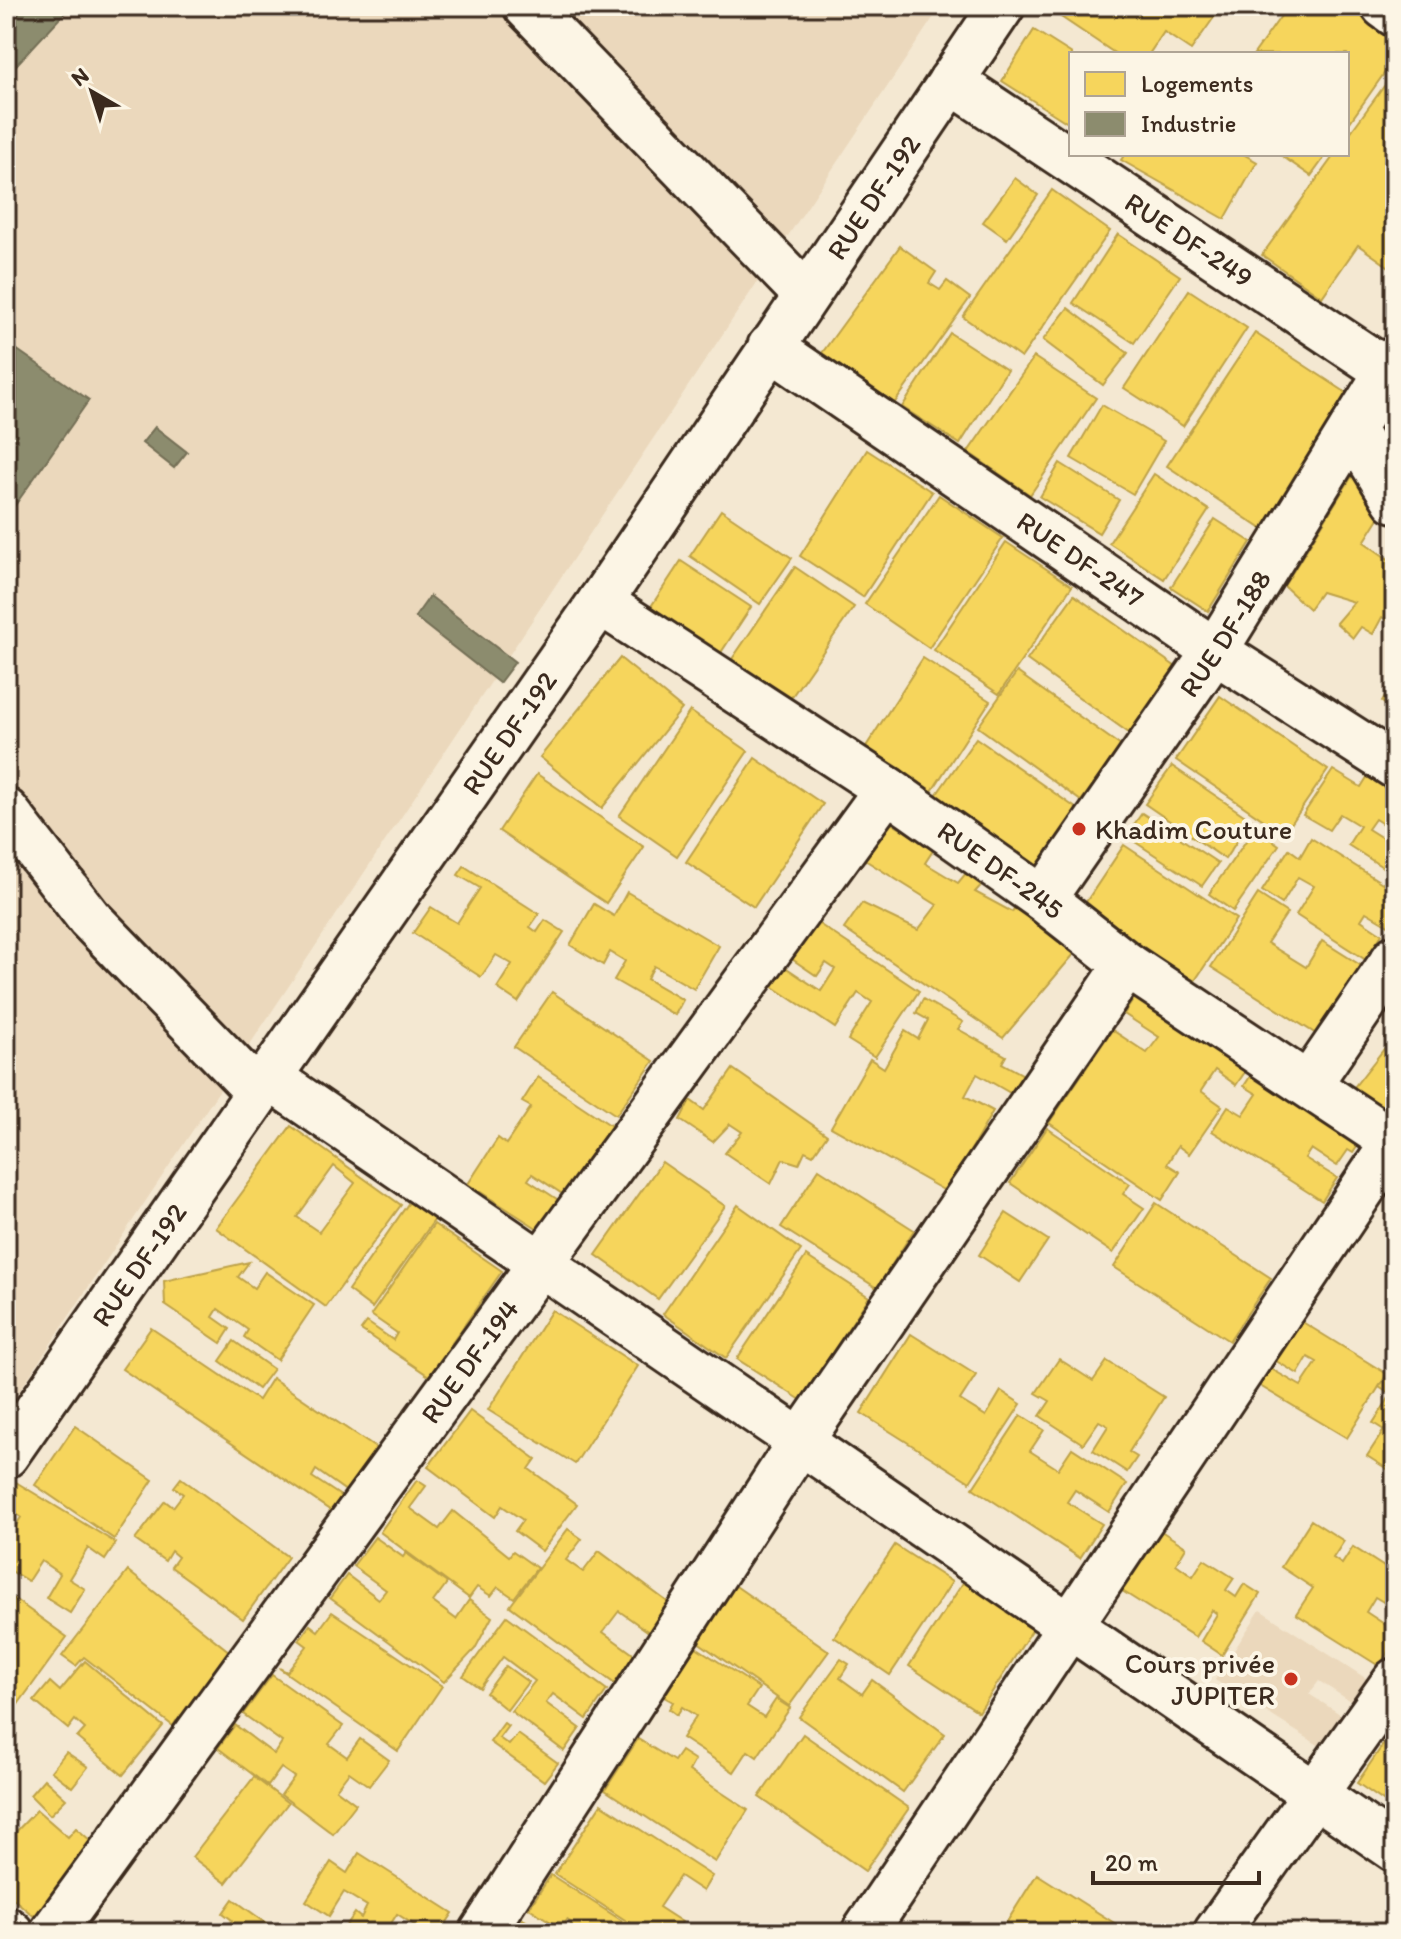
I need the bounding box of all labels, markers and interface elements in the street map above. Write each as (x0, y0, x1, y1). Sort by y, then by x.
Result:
north arrow (52, 52, 132, 132)
legend (1069, 52, 1349, 156)
text: N (65, 62, 94, 92)
text: Logements (1141, 69, 1253, 98)
text: Industrie (1141, 109, 1236, 138)
street label: RUE DF-192 (819, 128, 927, 266)
street label: RUE DF-249 (1119, 185, 1260, 294)
street label: RUE DF-247 (1011, 504, 1150, 614)
street label: RUE DF-188 (1171, 563, 1278, 703)
street label: RUE DF-192 (454, 664, 564, 801)
place label: Khadim Couture (1095, 812, 1292, 846)
street label: RUE DF-245 (931, 813, 1071, 926)
marker: Khadim Couture (1070, 820, 1088, 838)
street label: RUE DF-192 (84, 1196, 194, 1333)
street label: RUE DF-194 (413, 1292, 526, 1430)
place label: Cours privée JUPITER (1125, 1646, 1275, 1712)
marker: Cours privée JUPITER (1282, 1670, 1300, 1688)
scale bar (1093, 1835, 1259, 1885)
text: 20 m (1105, 1848, 1158, 1877)

